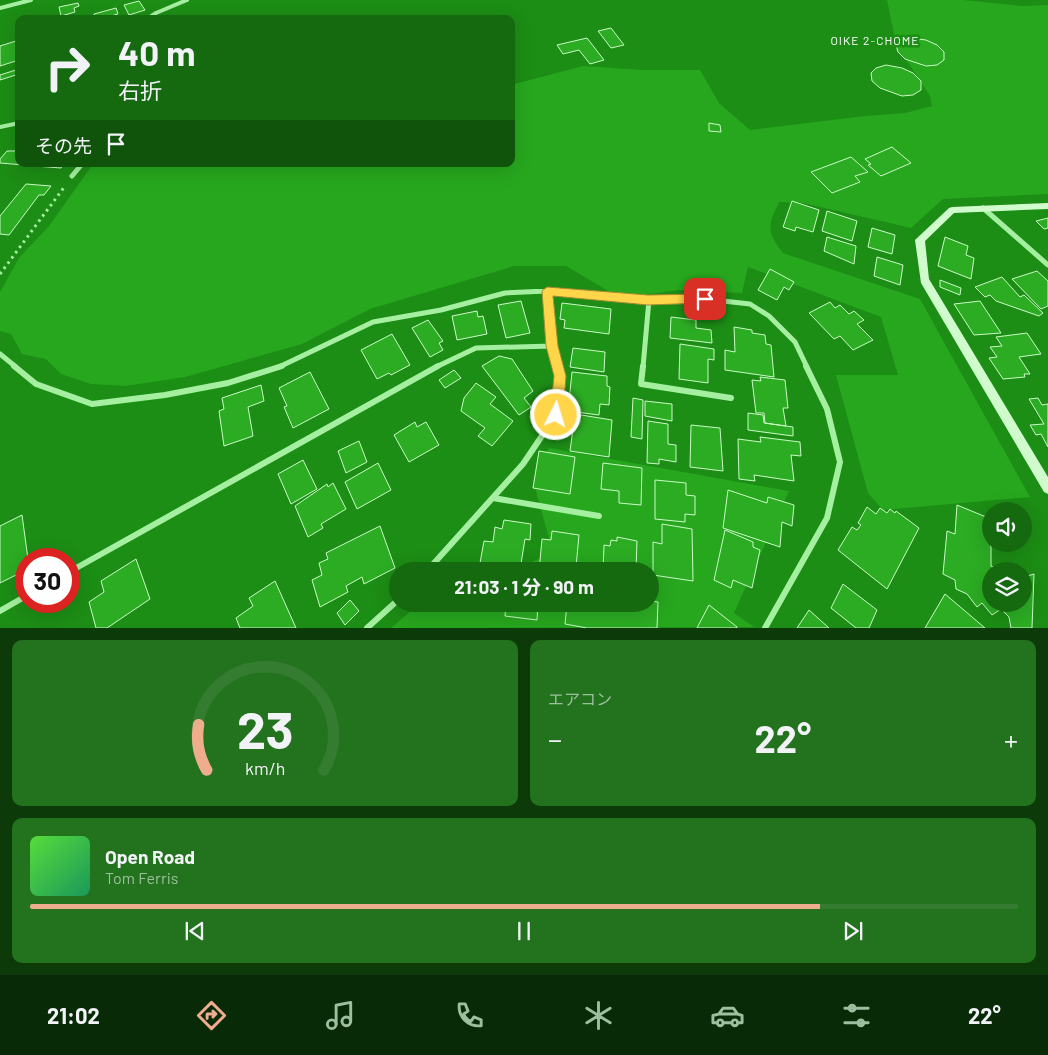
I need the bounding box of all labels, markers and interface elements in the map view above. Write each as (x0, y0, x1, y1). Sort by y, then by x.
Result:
text: 40 m (118, 31, 195, 73)
district label: OIKE 2-CHOME (830, 33, 920, 47)
icon: right (35, 35, 100, 100)
text: 右折 (118, 77, 162, 103)
icon: arrive (102, 130, 130, 158)
text: その先 (35, 134, 92, 157)
pin (684, 278, 726, 320)
icon: arrive (691, 285, 719, 313)
position arrow (529, 388, 581, 440)
map controls (982, 502, 1032, 612)
button: sound (982, 502, 1032, 552)
speed limit sign: 30 (15, 548, 80, 613)
button: layers (982, 562, 1032, 612)
text: 21:03 · 1 分 · 90 m (454, 575, 594, 598)
text: エアコン (548, 689, 612, 708)
text: 23 (237, 697, 293, 759)
text: 22° (755, 715, 811, 761)
text: − (548, 722, 562, 756)
text: + (1004, 722, 1018, 756)
text: km/h (245, 757, 285, 779)
text: Open Road (105, 845, 195, 868)
text: Tom Ferris (105, 868, 179, 887)
icon: previous (181, 917, 209, 945)
icon: pause (510, 917, 538, 945)
icon: next (839, 917, 867, 945)
icon: directions (194, 998, 229, 1033)
icon: music (323, 998, 358, 1033)
icon: phone (452, 998, 487, 1033)
icon: climate (581, 998, 616, 1033)
icon: car (710, 998, 745, 1033)
icon: filters (839, 998, 874, 1033)
text: 21:02 (47, 1002, 100, 1028)
text: 22° (968, 1002, 1001, 1028)

